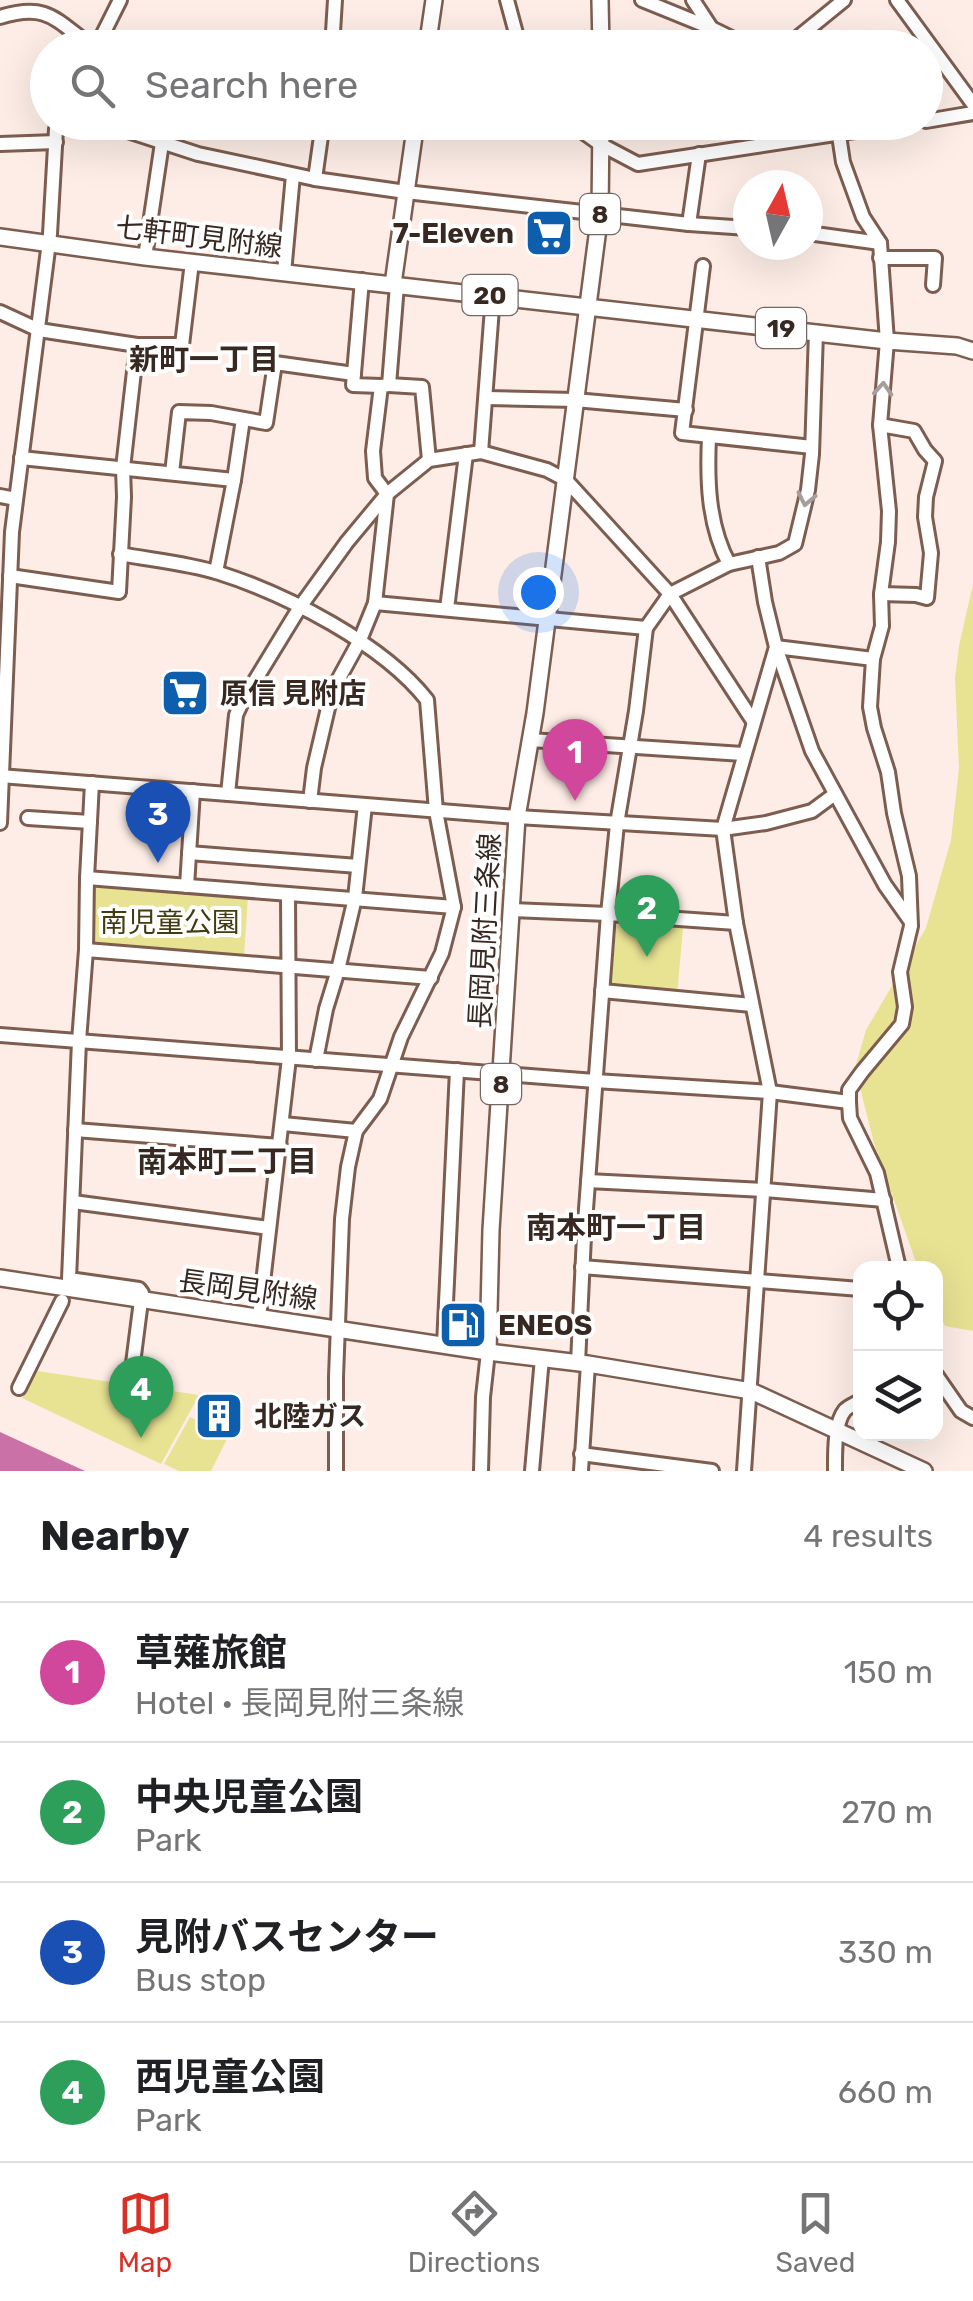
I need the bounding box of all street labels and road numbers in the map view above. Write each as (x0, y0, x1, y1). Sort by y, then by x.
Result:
road number: 8 (580, 194, 620, 234)
street label: 七軒町見附線 (114, 210, 284, 264)
road number: 20 (462, 275, 518, 315)
road number: 19 (756, 308, 806, 348)
street label: 長岡見附三条線 (463, 832, 507, 1030)
road number: 8 (481, 1064, 521, 1104)
street label: 長岡見附線 (176, 1264, 320, 1316)

